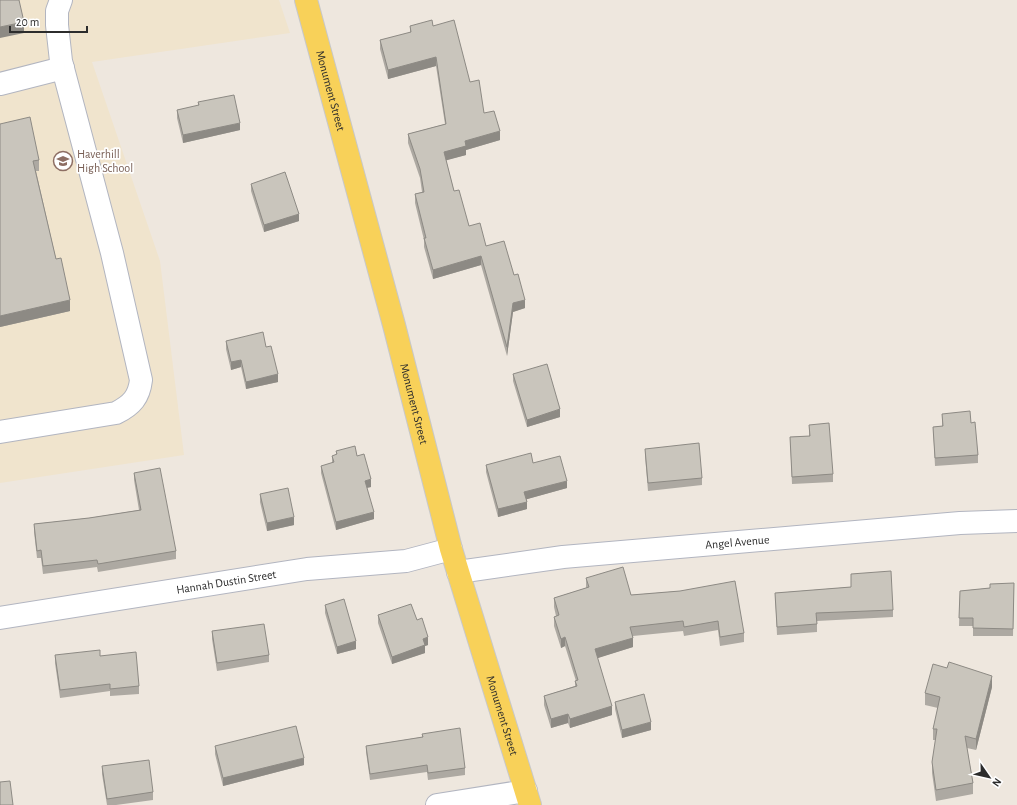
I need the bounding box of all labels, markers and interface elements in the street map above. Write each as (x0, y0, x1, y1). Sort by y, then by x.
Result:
scale bar (10, 8, 87, 34)
text: 20 m (16, 16, 39, 28)
street label: Monument Street (314, 49, 347, 132)
place label: Haverhill High School (77, 148, 133, 174)
school or university icon: Haverhill High School (52, 150, 74, 172)
street label: Monument Street (398, 362, 430, 446)
street label: Angel Avenue (705, 533, 770, 551)
street label: Hannah Dustin Street (175, 568, 277, 596)
street label: Monument Street (484, 674, 520, 757)
north arrow (969, 757, 1009, 797)
text: N (990, 776, 1004, 789)

